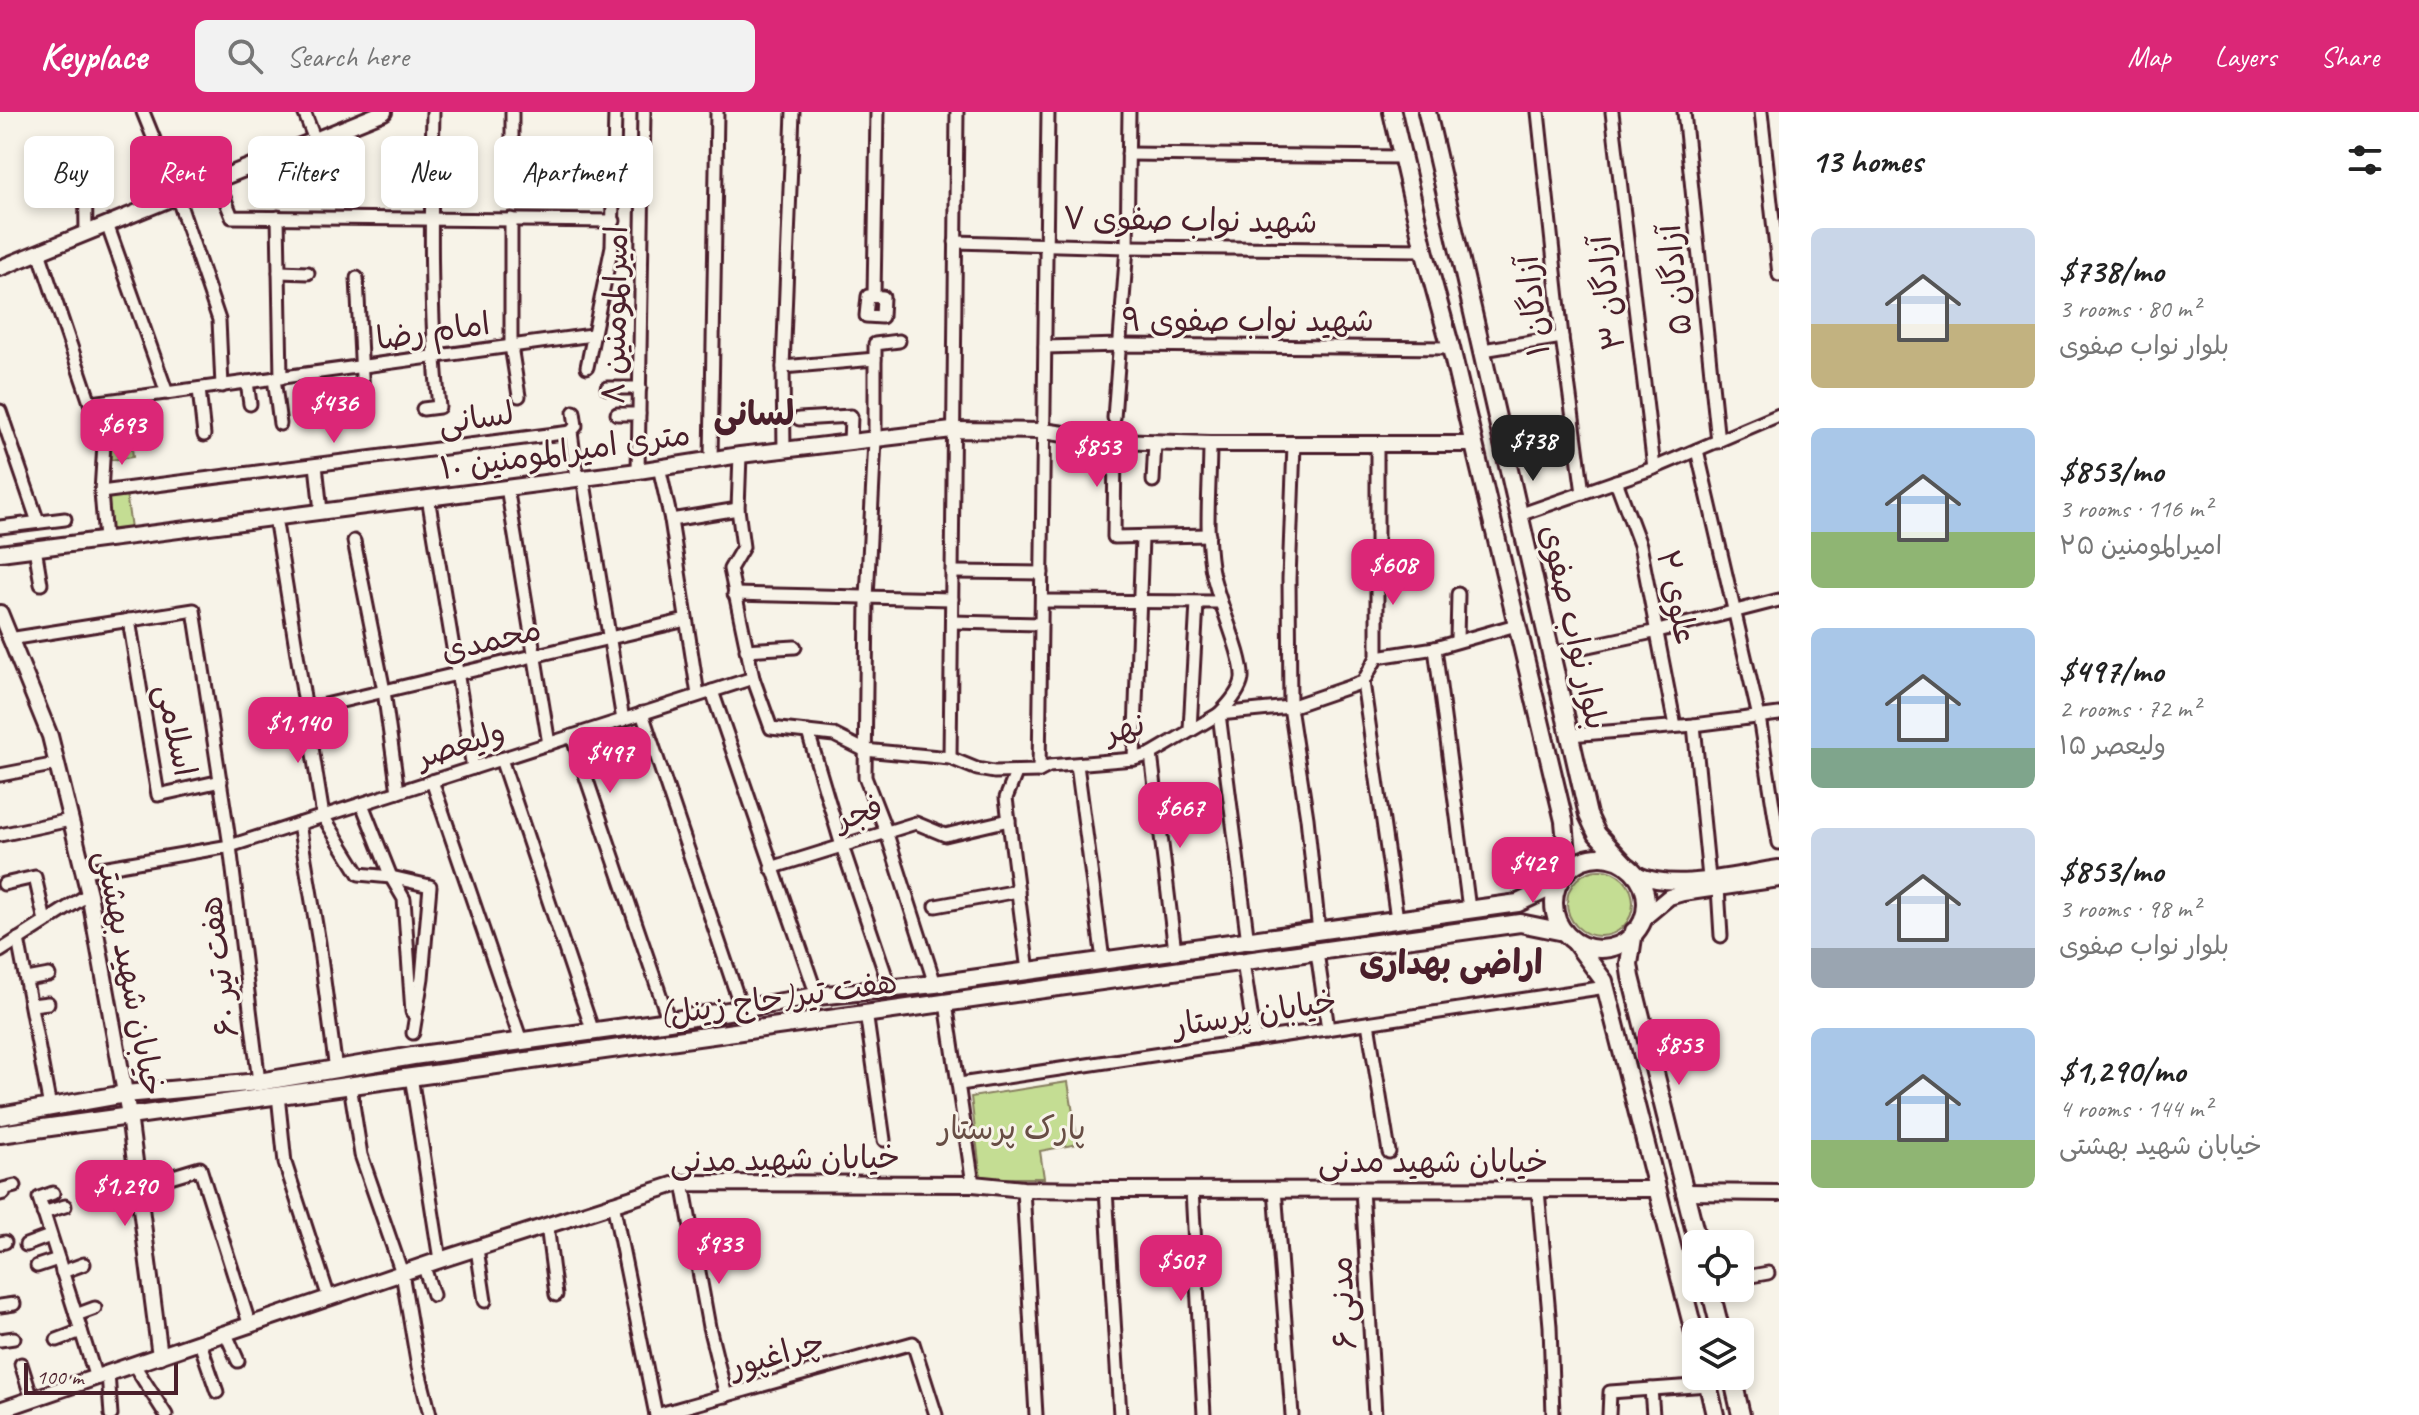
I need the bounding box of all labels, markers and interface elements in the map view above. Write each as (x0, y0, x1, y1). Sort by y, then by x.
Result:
search box (195, 20, 755, 92)
text: Keyplace (40, 33, 147, 80)
icon: search (223, 34, 267, 78)
text: Search here (287, 37, 409, 75)
text: Map (2128, 39, 2171, 74)
text: Layers (2215, 39, 2276, 74)
text: Share (2320, 39, 2379, 74)
chip: Buy (24, 136, 114, 208)
chip: Rent (130, 136, 232, 208)
chip: Filters (248, 136, 365, 208)
chip: New (381, 136, 478, 208)
chip: Apartment (494, 136, 653, 208)
icon: filters (2343, 138, 2387, 182)
text: 13 homes (1811, 139, 1922, 182)
street label: شهید نواب صفوی ۷ (1062, 197, 1318, 243)
street label: آزادگان ۵ (1649, 221, 1701, 338)
street label: امیرالمومنین ۸ (593, 225, 637, 405)
street label: آزادگان ۳ (1579, 232, 1634, 353)
text: $738/mo (2059, 249, 2164, 292)
street label: آزادگان ۱ (1506, 252, 1560, 359)
icon: home (1875, 260, 1971, 356)
text: 3 rooms · 80 m² (2059, 292, 2200, 325)
street label: شهید نواب صفوی ۹ (1122, 300, 1374, 341)
street label: امام رضا (373, 303, 493, 362)
text: بلوار نواب صفوی (2059, 329, 2229, 362)
pin: $436 (287, 377, 381, 445)
text: $436 (310, 386, 358, 419)
street label: لسانی (436, 392, 516, 444)
district label: لسانی (714, 392, 794, 436)
pin: $693 (75, 399, 169, 467)
text: $693 (98, 408, 146, 441)
street label: ۱۰ متری امیرالمومنین (437, 413, 693, 489)
pin: $738 (1486, 415, 1580, 483)
pin: $853 (1050, 421, 1144, 489)
text: $738 (1510, 424, 1556, 457)
text: $853 (1074, 430, 1120, 463)
text: $853/mo (2059, 449, 2163, 492)
icon: home (1875, 460, 1971, 556)
text: 3 rooms · 116 m² (2059, 492, 2211, 525)
street label: بلوار نواب صفوی (1530, 520, 1618, 734)
text: امیرالمومنین ۲۵ (2059, 529, 2222, 562)
pin: $608 (1346, 539, 1440, 607)
street label: علوی ۲ (1647, 546, 1707, 648)
text: $608 (1369, 548, 1417, 581)
street label: محمدی (437, 609, 545, 671)
text: $497/mo (2059, 649, 2163, 692)
icon: home (1875, 660, 1971, 756)
street label: اسلامی (146, 680, 206, 780)
text: 2 rooms · 72 m² (2059, 692, 2200, 725)
pin: $1,140 (233, 697, 363, 765)
street label: نهر (1098, 703, 1149, 754)
text: $1,140 (266, 706, 330, 739)
street label: ولیعصر (409, 711, 510, 778)
pin: $497 (563, 727, 657, 795)
text: ولیعصر ۱۵ (2059, 729, 2166, 762)
text: $497 (587, 736, 633, 769)
pin: $667 (1133, 782, 1227, 850)
street label: فجر (827, 786, 888, 841)
text: $667 (1156, 791, 1204, 824)
pin: $429 (1486, 837, 1580, 905)
text: $429 (1510, 846, 1556, 879)
street label: خیابان شهید بهشتی (86, 847, 174, 1099)
text: $853/mo (2059, 849, 2163, 892)
icon: home (1875, 860, 1971, 956)
text: 3 rooms · 98 m² (2059, 892, 2200, 925)
street label: هفت تیر ۶۰ (190, 894, 248, 1040)
text: بلوار نواب صفوی (2059, 929, 2229, 962)
district label: اراضی بهداری (1359, 941, 1543, 985)
street label: هفت تیر(حاج زینل) (656, 961, 900, 1036)
street label: خیابان پرستار (1167, 980, 1340, 1047)
pin: $853 (1632, 1019, 1726, 1087)
text: $853 (1656, 1028, 1702, 1061)
text: $1,290/mo (2059, 1049, 2185, 1092)
icon: home (1875, 1060, 1971, 1156)
text: 4 rooms · 144 m² (2059, 1092, 2211, 1125)
park label: پارک پرستار (935, 1108, 1086, 1149)
text: خیابان شهید بهشتی (2059, 1129, 2262, 1162)
street label: خیابان شهید مدنی (670, 1136, 900, 1182)
street label: خیابان شهید مدنی (1318, 1141, 1548, 1182)
pin: $1,290 (60, 1160, 190, 1228)
text: $1,290 (93, 1169, 157, 1202)
pin: $933 (672, 1218, 766, 1286)
text: $933 (696, 1227, 742, 1260)
map controls (1682, 1230, 1754, 1390)
button: locate (1682, 1230, 1754, 1302)
pin: $507 (1134, 1235, 1228, 1303)
text: $507 (1158, 1244, 1204, 1277)
street label: مدنی ۶ (1320, 1255, 1366, 1351)
button: layers (1682, 1318, 1754, 1390)
street label: چراغپور (722, 1321, 829, 1388)
scale bar (24, 1359, 178, 1395)
text: 100 m (36, 1363, 83, 1391)

